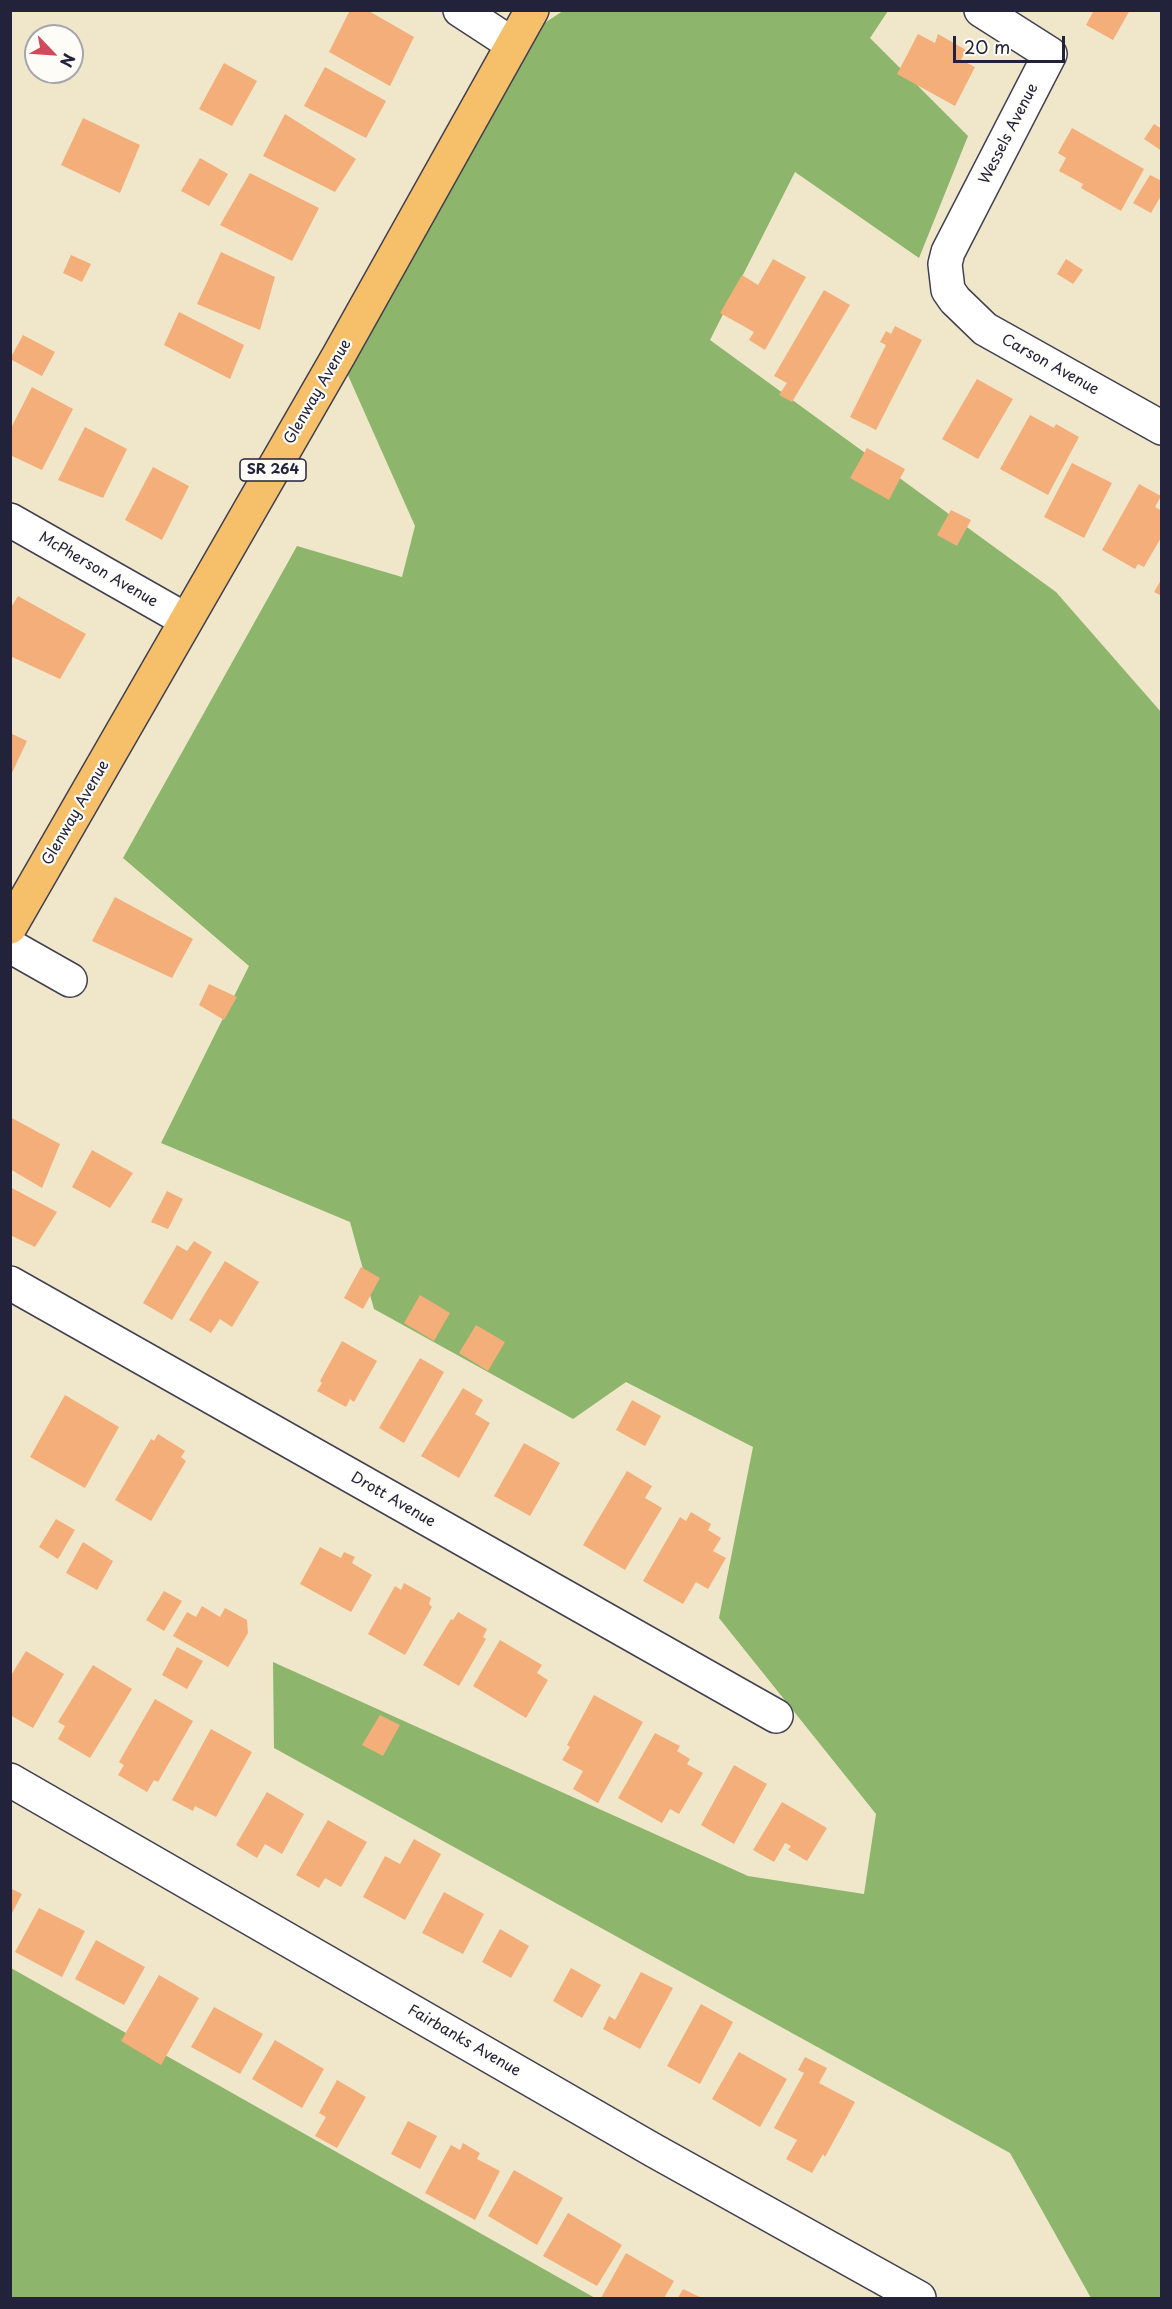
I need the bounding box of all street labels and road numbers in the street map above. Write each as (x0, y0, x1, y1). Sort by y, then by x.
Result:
street label: Wessels Avenue (976, 81, 1042, 187)
street label: Carson Avenue (998, 331, 1102, 399)
street label: Glenway Avenue (281, 336, 355, 448)
road number: SR 264 (240, 459, 306, 481)
street label: McPherson Avenue (35, 529, 161, 611)
street label: Glenway Avenue (39, 757, 113, 869)
street label: Drott Avenue (348, 1469, 438, 1531)
street label: Fairbanks Avenue (404, 2001, 524, 2081)

